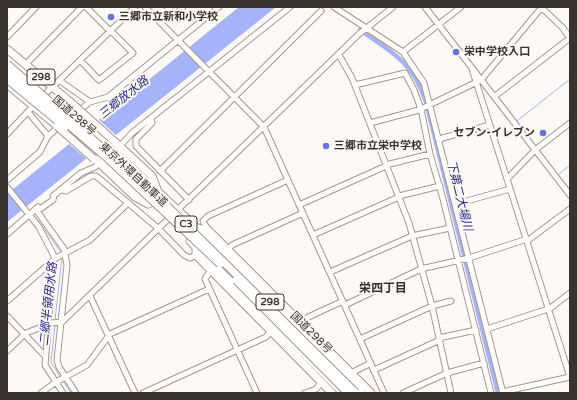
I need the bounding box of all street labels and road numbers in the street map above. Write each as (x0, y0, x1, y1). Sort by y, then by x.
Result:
road number: 298 (27, 69, 55, 85)
street label: 国道298号 (49, 93, 99, 139)
street label: 東京外環自動車道 (96, 140, 170, 210)
road number: C3 (175, 216, 197, 232)
road number: 298 (256, 294, 284, 310)
street label: 国道298号 (287, 309, 335, 357)

